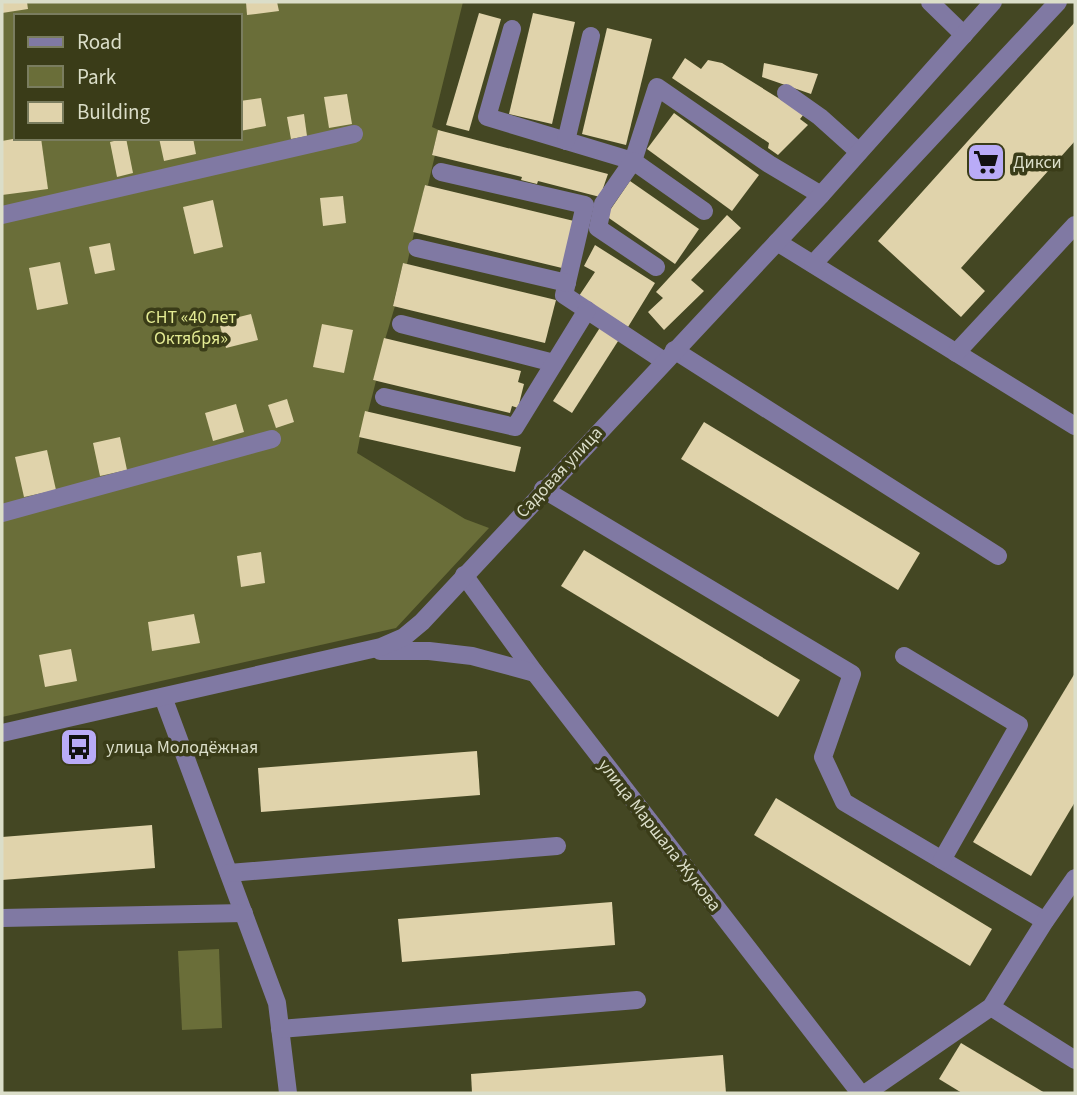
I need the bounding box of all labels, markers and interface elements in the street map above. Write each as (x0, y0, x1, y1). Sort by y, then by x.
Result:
legend (14, 14, 242, 140)
text: Road (77, 27, 122, 57)
text: Park (77, 62, 117, 92)
text: Building (77, 97, 151, 127)
supermarket icon: Дикси (965, 141, 1007, 183)
place label: Дикси (1013, 150, 1062, 175)
park label: СНТ «40 лет Октября» (145, 305, 237, 351)
street label: Садовая улица (510, 421, 608, 524)
bus stop icon: улица Молодёжная (58, 726, 100, 768)
place label: улица Молодёжная (106, 735, 258, 760)
street label: улица Маршала Жукова (592, 754, 727, 917)

